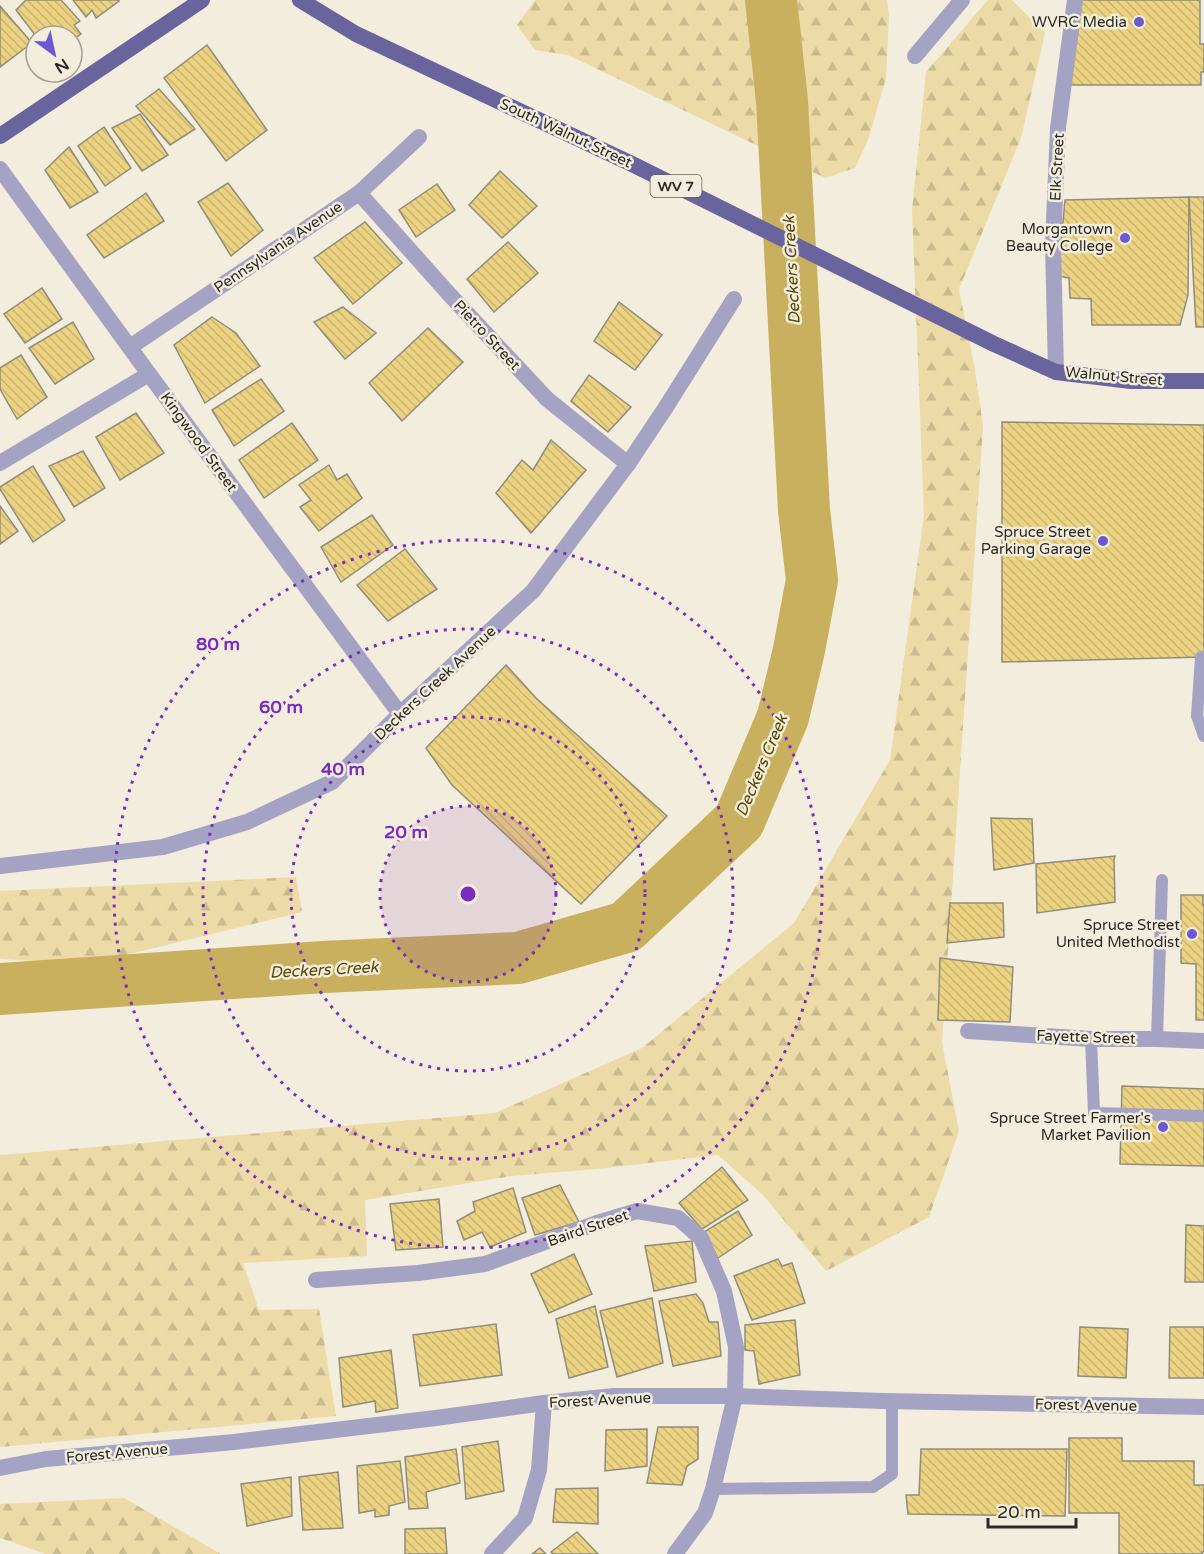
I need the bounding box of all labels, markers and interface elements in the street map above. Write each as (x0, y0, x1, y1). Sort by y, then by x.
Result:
place label: WVRC Media (1032, 13, 1127, 31)
marker: WVRC Media (1132, 15, 1146, 29)
north arrow (24, 24, 84, 84)
text: N (51, 54, 72, 78)
street label: South Walnut Street (497, 94, 635, 172)
street label: Elk Street (1046, 132, 1068, 202)
road number: WV 7 (650, 175, 702, 197)
street label: Pennsylvania Avenue (210, 197, 346, 297)
water label: Deckers Creek (779, 214, 805, 325)
place label: Morgantown Beauty College (1006, 220, 1113, 255)
marker: Morgantown Beauty College (1118, 231, 1132, 245)
street label: Pietro Street (450, 296, 524, 374)
street label: Walnut Street (1065, 363, 1164, 389)
street label: Kingwood Street (157, 389, 241, 495)
place label: Spruce Street Parking Garage (981, 523, 1091, 558)
marker: Spruce Street Parking Garage (1096, 534, 1110, 548)
street label: Deckers Creek Avenue (371, 622, 499, 744)
text: 80 m (196, 633, 240, 655)
text: 60 m (259, 696, 303, 718)
water label: Deckers Creek (731, 710, 793, 819)
text: 40 m (321, 758, 365, 780)
text: 20 m (384, 821, 428, 843)
centre of rings (458, 884, 478, 904)
place label: Spruce Street United Methodist (1056, 916, 1180, 951)
marker: Spruce Street United Methodist (1185, 927, 1199, 941)
water label: Deckers Creek (269, 957, 380, 983)
street label: Fayette Street (1036, 1026, 1136, 1048)
place label: Spruce Street Farmer's Market Pavilion (990, 1109, 1151, 1144)
marker: Spruce Street Farmer's Market Pavilion (1156, 1120, 1170, 1134)
street label: Baird Street (545, 1206, 631, 1250)
street label: Forest Avenue (549, 1388, 651, 1412)
street label: Forest Avenue (1035, 1395, 1137, 1415)
street label: Forest Avenue (65, 1440, 169, 1466)
scale bar (988, 1491, 1076, 1529)
text: 20 m (997, 1501, 1041, 1523)

